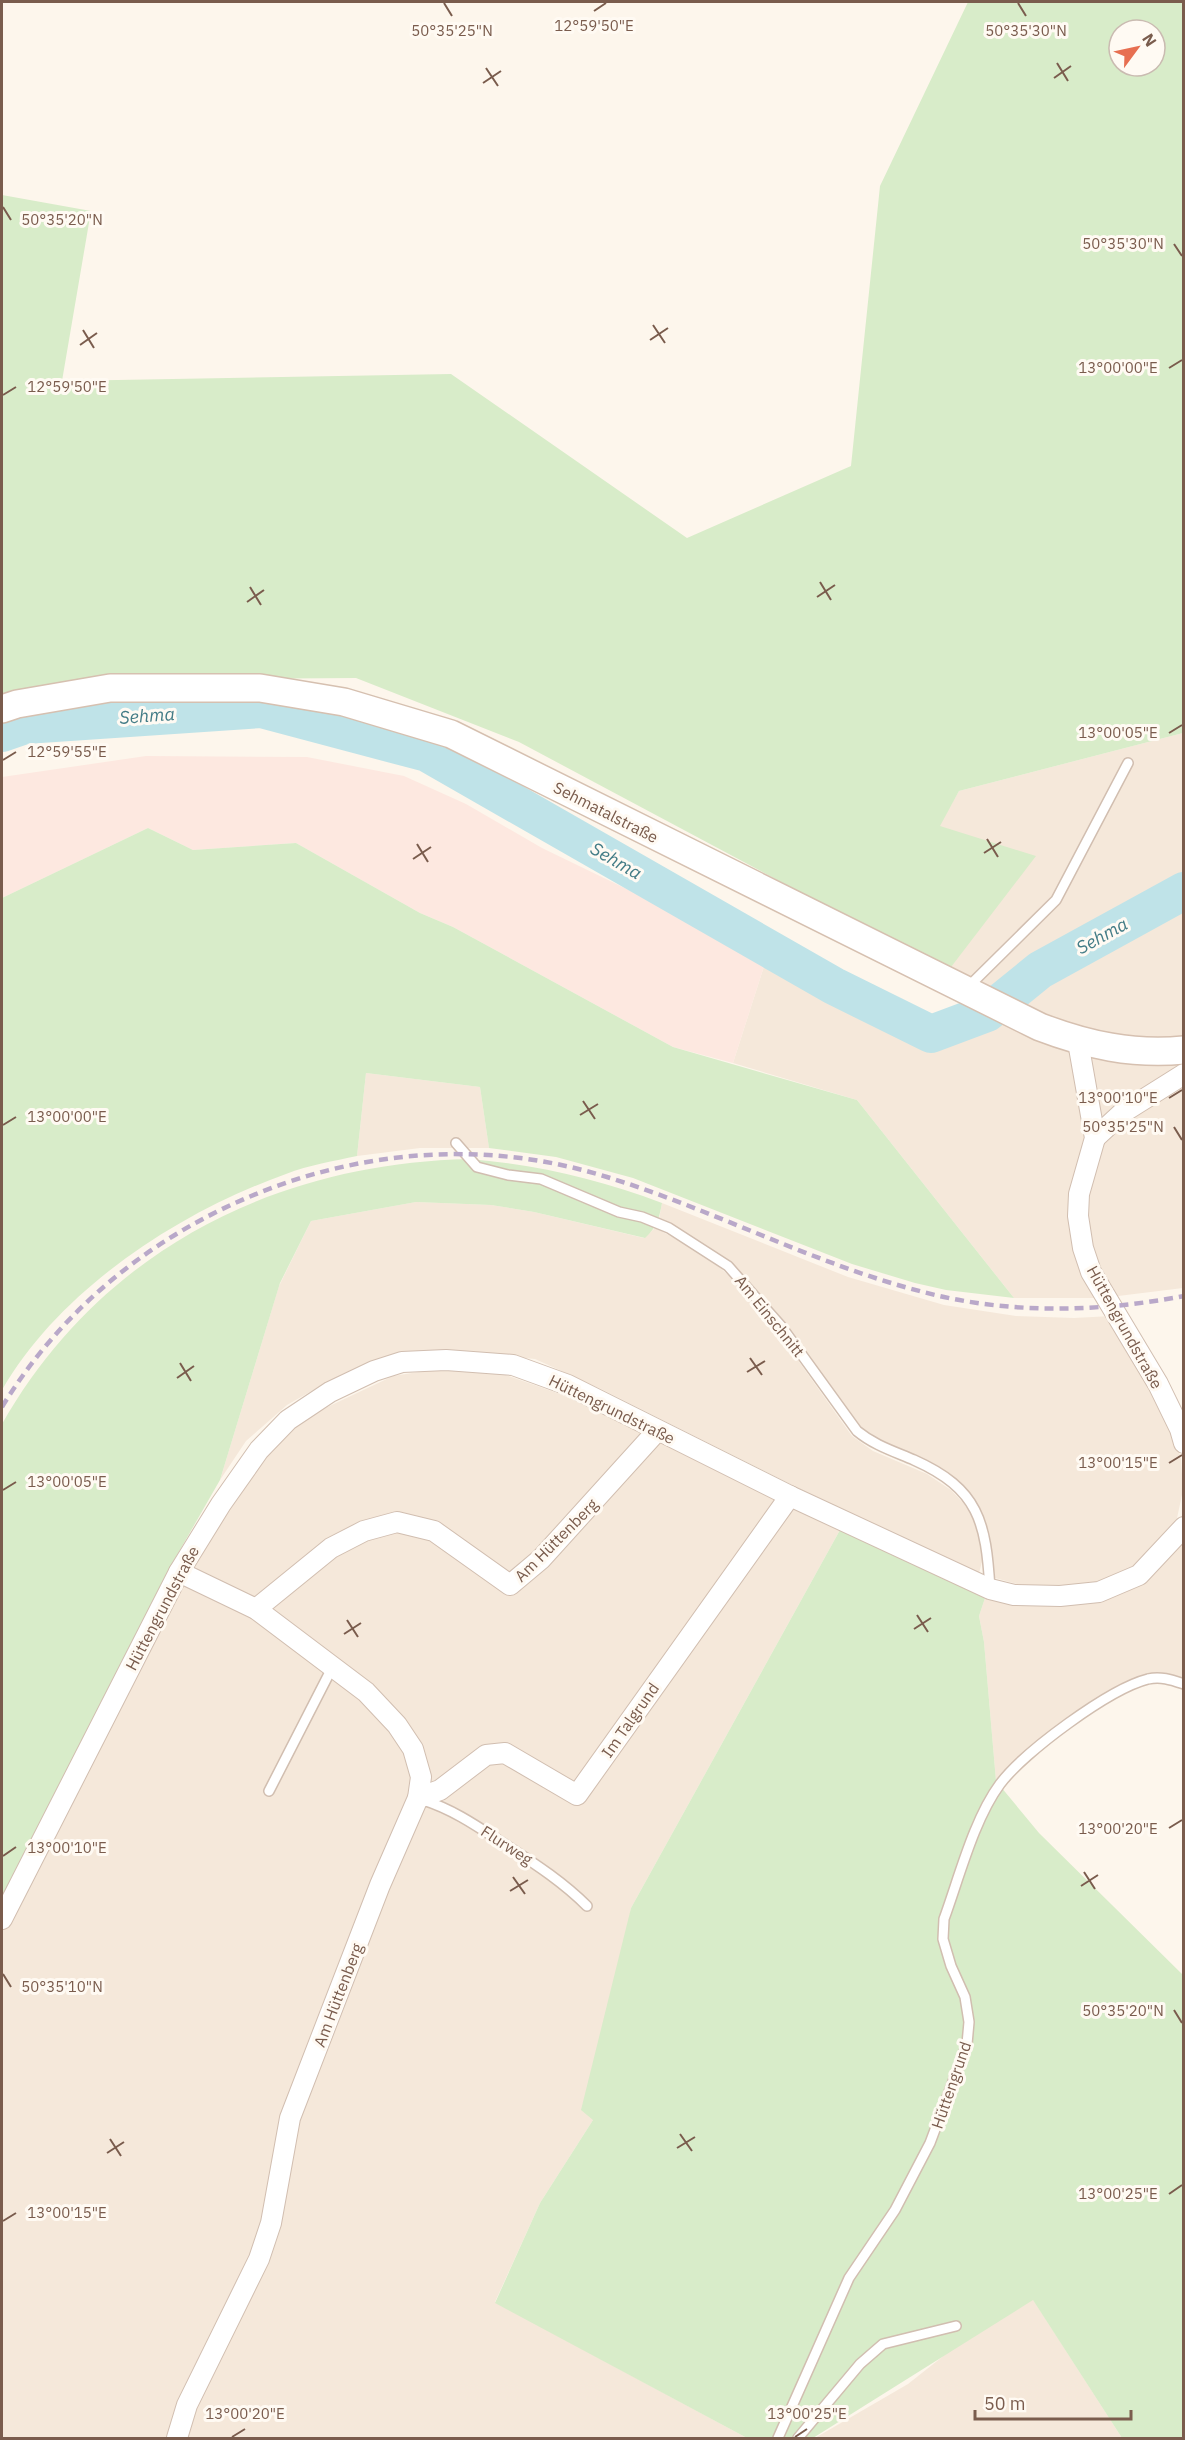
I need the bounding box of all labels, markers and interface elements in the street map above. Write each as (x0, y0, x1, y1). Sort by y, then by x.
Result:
text: 12°59'50"E (554, 16, 634, 35)
north arrow (1107, 18, 1167, 78)
text: 50°35'25"N (411, 21, 493, 40)
text: 50°35'30"N (985, 21, 1067, 40)
text: N (1138, 30, 1161, 50)
text: 50°35'20"N (21, 210, 103, 229)
text: 50°35'30"N (1082, 234, 1164, 253)
text: 13°00'00"E (1078, 358, 1158, 377)
text: 12°59'50"E (27, 377, 107, 396)
water label: Sehma (118, 702, 175, 729)
text: 13°00'05"E (1078, 723, 1158, 742)
text: 12°59'55"E (27, 742, 107, 761)
street label: Sehmatalstraße (550, 777, 662, 847)
water label: Sehma (586, 837, 646, 884)
water label: Sehma (1072, 912, 1132, 959)
text: 13°00'10"E (1078, 1088, 1158, 1107)
text: 13°00'00"E (27, 1107, 107, 1126)
text: 50°35'25"N (1082, 1117, 1164, 1136)
street label: Hüttengrundstraße (1083, 1262, 1167, 1392)
street label: Am Einschnitt (731, 1271, 809, 1361)
street label: Hüttengrundstraße (546, 1370, 678, 1448)
text: 13°00'15"E (1078, 1453, 1158, 1472)
text: 13°00'05"E (27, 1472, 107, 1491)
street label: Am Hüttenberg (510, 1494, 602, 1586)
street label: Hüttengrundstraße (121, 1542, 203, 1674)
street label: Im Talgrund (597, 1679, 663, 1761)
text: 13°00'20"E (1078, 1819, 1158, 1838)
street label: Flurweg (477, 1821, 537, 1869)
text: 13°00'10"E (27, 1838, 107, 1857)
street label: Am Hüttenberg (309, 1940, 367, 2050)
text: 50°35'10"N (21, 1977, 103, 1996)
text: 50°35'20"N (1082, 2001, 1164, 2020)
street label: Hüttengrund (927, 2039, 975, 2131)
text: 13°00'25"E (1078, 2184, 1158, 2203)
text: 13°00'15"E (27, 2203, 107, 2222)
scale bar (975, 2383, 1131, 2421)
text: 50 m (984, 2392, 1026, 2415)
text: 13°00'20"E (205, 2404, 285, 2423)
text: 13°00'25"E (767, 2404, 847, 2423)

